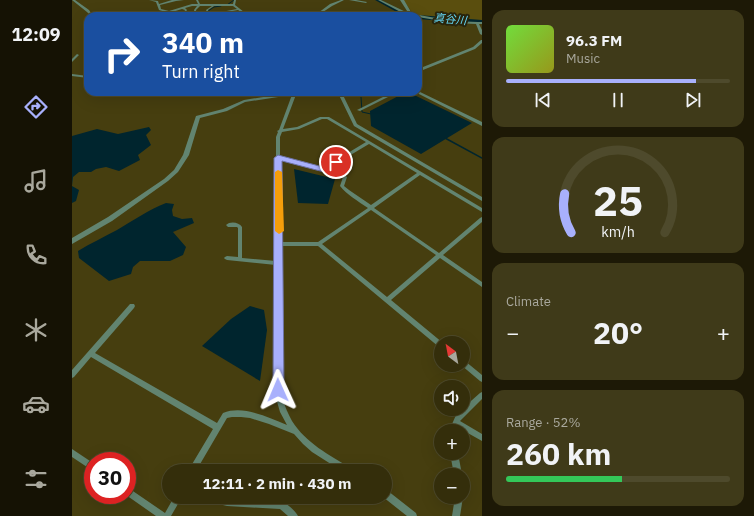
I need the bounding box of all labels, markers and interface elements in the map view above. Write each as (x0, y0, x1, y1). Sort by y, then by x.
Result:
water label: 真谷川 (433, 11, 468, 27)
text: 12:09 (11, 23, 61, 46)
text: 340 m (162, 24, 244, 61)
icon: right (96, 28, 148, 80)
text: 96.3 FM (566, 31, 622, 50)
text: Music (566, 50, 600, 67)
text: Turn right (162, 60, 240, 83)
icon: previous (532, 89, 554, 111)
icon: pause (607, 89, 629, 111)
icon: next (682, 89, 704, 111)
icon: directions (22, 93, 50, 121)
pin (319, 145, 353, 179)
icon: arrive (325, 151, 347, 173)
icon: music (22, 167, 50, 195)
text: 25 (593, 173, 643, 227)
text: km/h (601, 221, 635, 240)
icon: phone (22, 241, 50, 269)
text: Climate (506, 293, 551, 310)
text: 20° (593, 313, 643, 352)
icon: climate (22, 316, 50, 344)
text: − (506, 318, 519, 347)
text: + (717, 318, 730, 347)
north arrow (434, 336, 470, 372)
map controls (434, 336, 470, 504)
position arrow (257, 369, 299, 411)
button: sound (434, 380, 470, 416)
icon: car (22, 390, 50, 418)
text: Range · 52% (506, 414, 580, 431)
button: + (434, 424, 470, 460)
text: 260 km (506, 434, 611, 473)
speed limit sign: 30 (84, 452, 136, 504)
icon: filters (22, 465, 50, 493)
button: − (434, 468, 470, 504)
text: 12:11 · 2 min · 430 m (203, 474, 351, 493)

